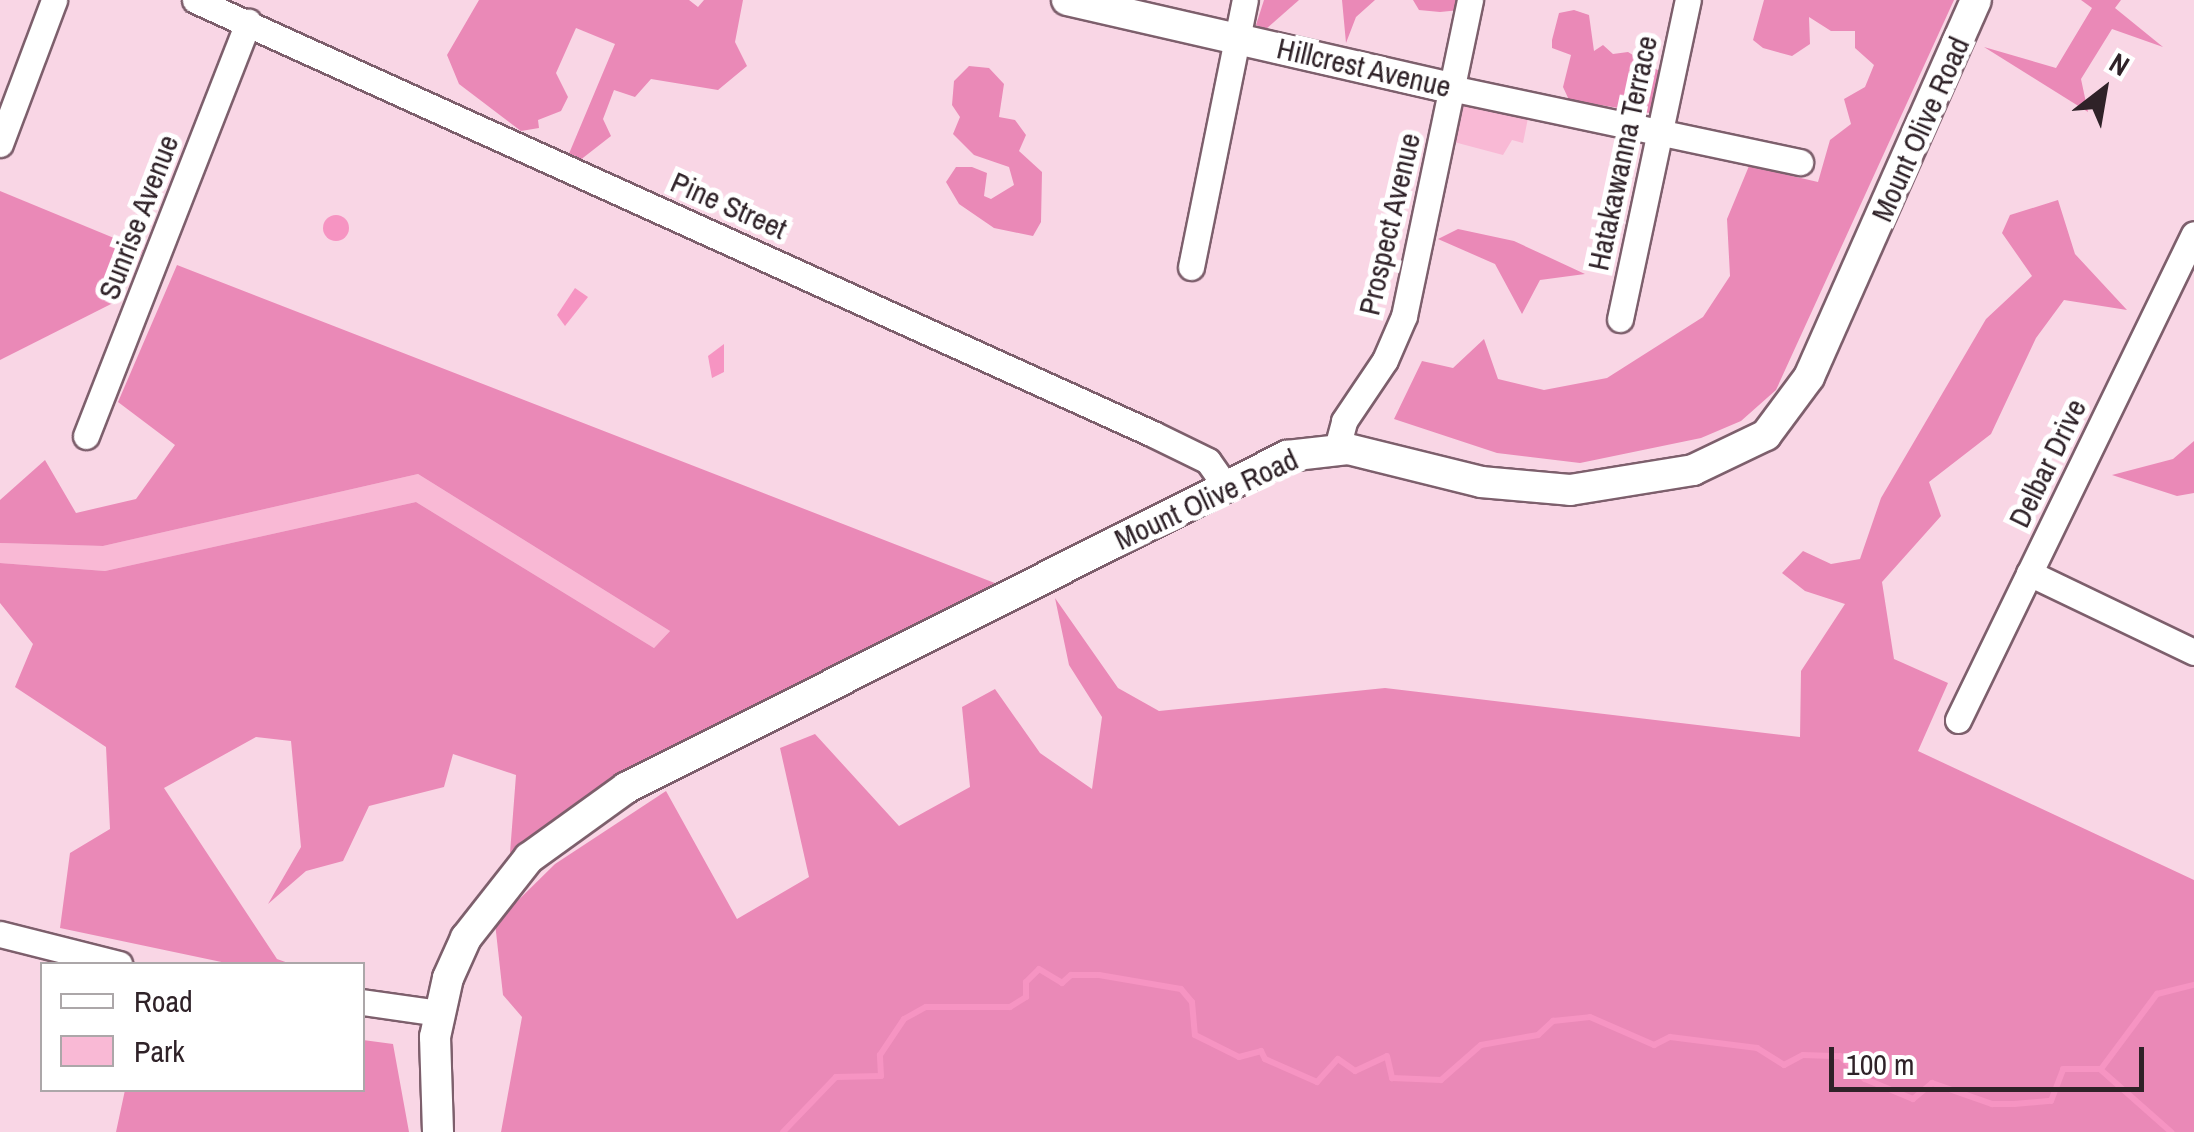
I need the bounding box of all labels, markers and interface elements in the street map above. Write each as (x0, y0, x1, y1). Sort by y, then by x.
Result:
street label: Hillcrest Avenue (1273, 29, 1455, 105)
street label: Mount Olive Road (1863, 31, 1977, 227)
street label: Hatakawanna Terrace (1580, 32, 1664, 274)
north arrow (2054, 40, 2154, 140)
text: N (2103, 44, 2136, 85)
street label: Sunrise Avenue (90, 129, 186, 305)
street label: Prospect Avenue (1350, 129, 1428, 319)
street label: Pine Street (665, 164, 793, 246)
street label: Delbar Drive (2001, 393, 2093, 533)
street label: Mount Olive Road (1109, 441, 1303, 557)
legend (40, 962, 365, 1092)
text: Road (134, 981, 193, 1021)
scale bar (1834, 1027, 2149, 1089)
text: Park (134, 1031, 185, 1071)
text: 100 m (1846, 1044, 1914, 1084)

